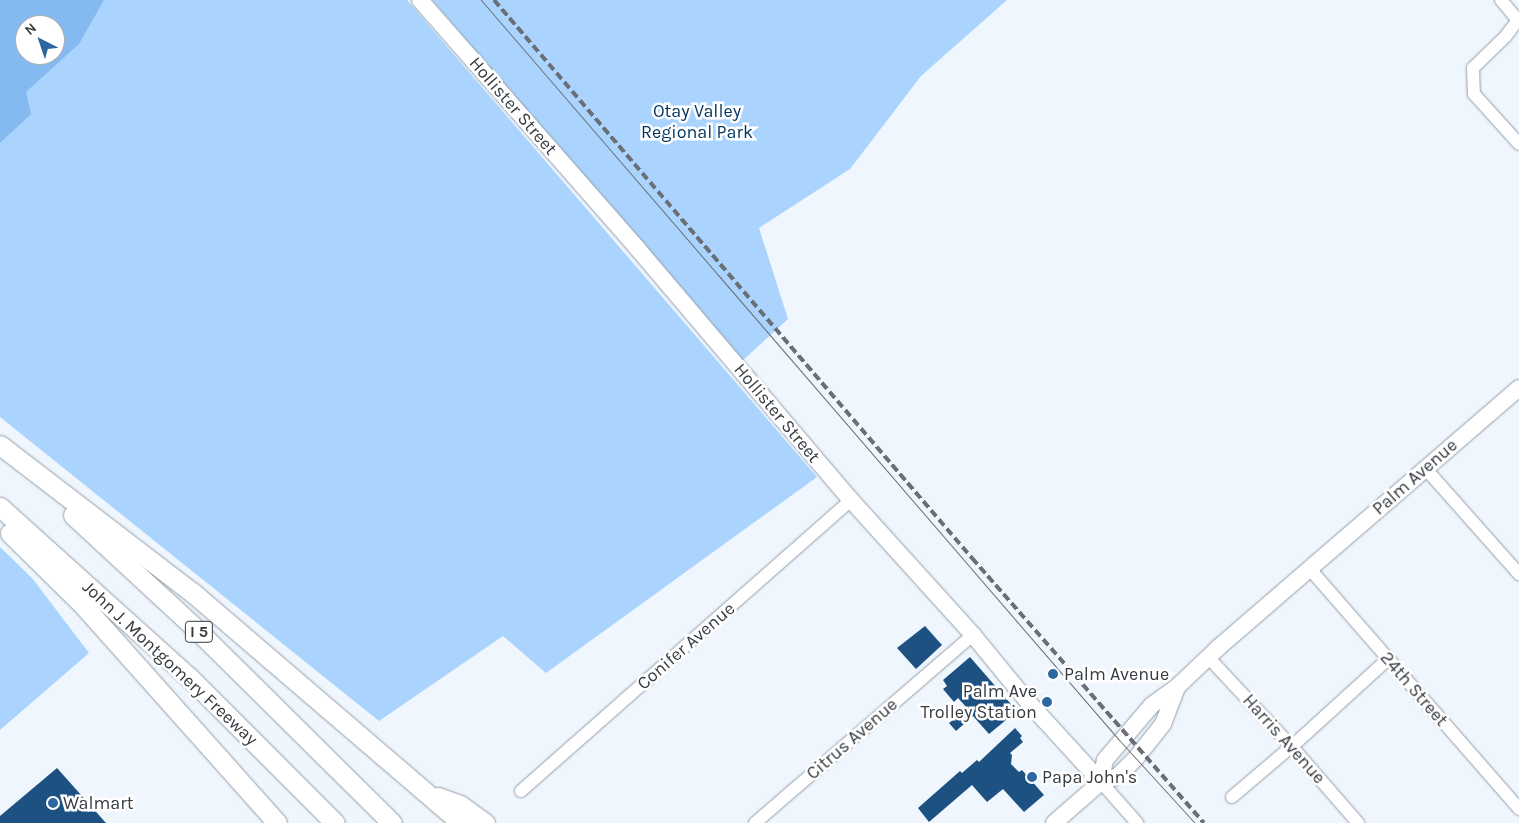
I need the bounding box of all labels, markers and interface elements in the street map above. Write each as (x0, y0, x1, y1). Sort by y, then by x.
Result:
north arrow (15, 15, 65, 65)
text: N (21, 19, 40, 39)
street label: Hollister Street (465, 53, 561, 159)
park label: Otay Valley Regional Park (641, 101, 753, 144)
street label: Hollister Street (729, 359, 825, 467)
street label: Palm Avenue (1368, 434, 1462, 520)
street label: John J. Montgomery Freeway (78, 576, 262, 750)
street label: Conifer Avenue (633, 598, 739, 694)
road number: I 5 (184, 618, 214, 646)
street label: 24th Street (1376, 647, 1452, 731)
place label: Palm Avenue (1064, 663, 1169, 685)
marker: Palm Avenue (1046, 667, 1060, 681)
place label: Palm Ave Trolley Station (921, 681, 1037, 724)
street label: Harris Avenue (1238, 690, 1330, 788)
street label: Citrus Avenue (802, 694, 902, 784)
marker: Palm Ave Trolley Station (1041, 696, 1053, 708)
place label: Papa John's (1042, 766, 1137, 788)
marker: Papa John's (1026, 771, 1038, 783)
place label: Walmart (63, 792, 133, 814)
marker: Walmart (47, 797, 59, 809)

